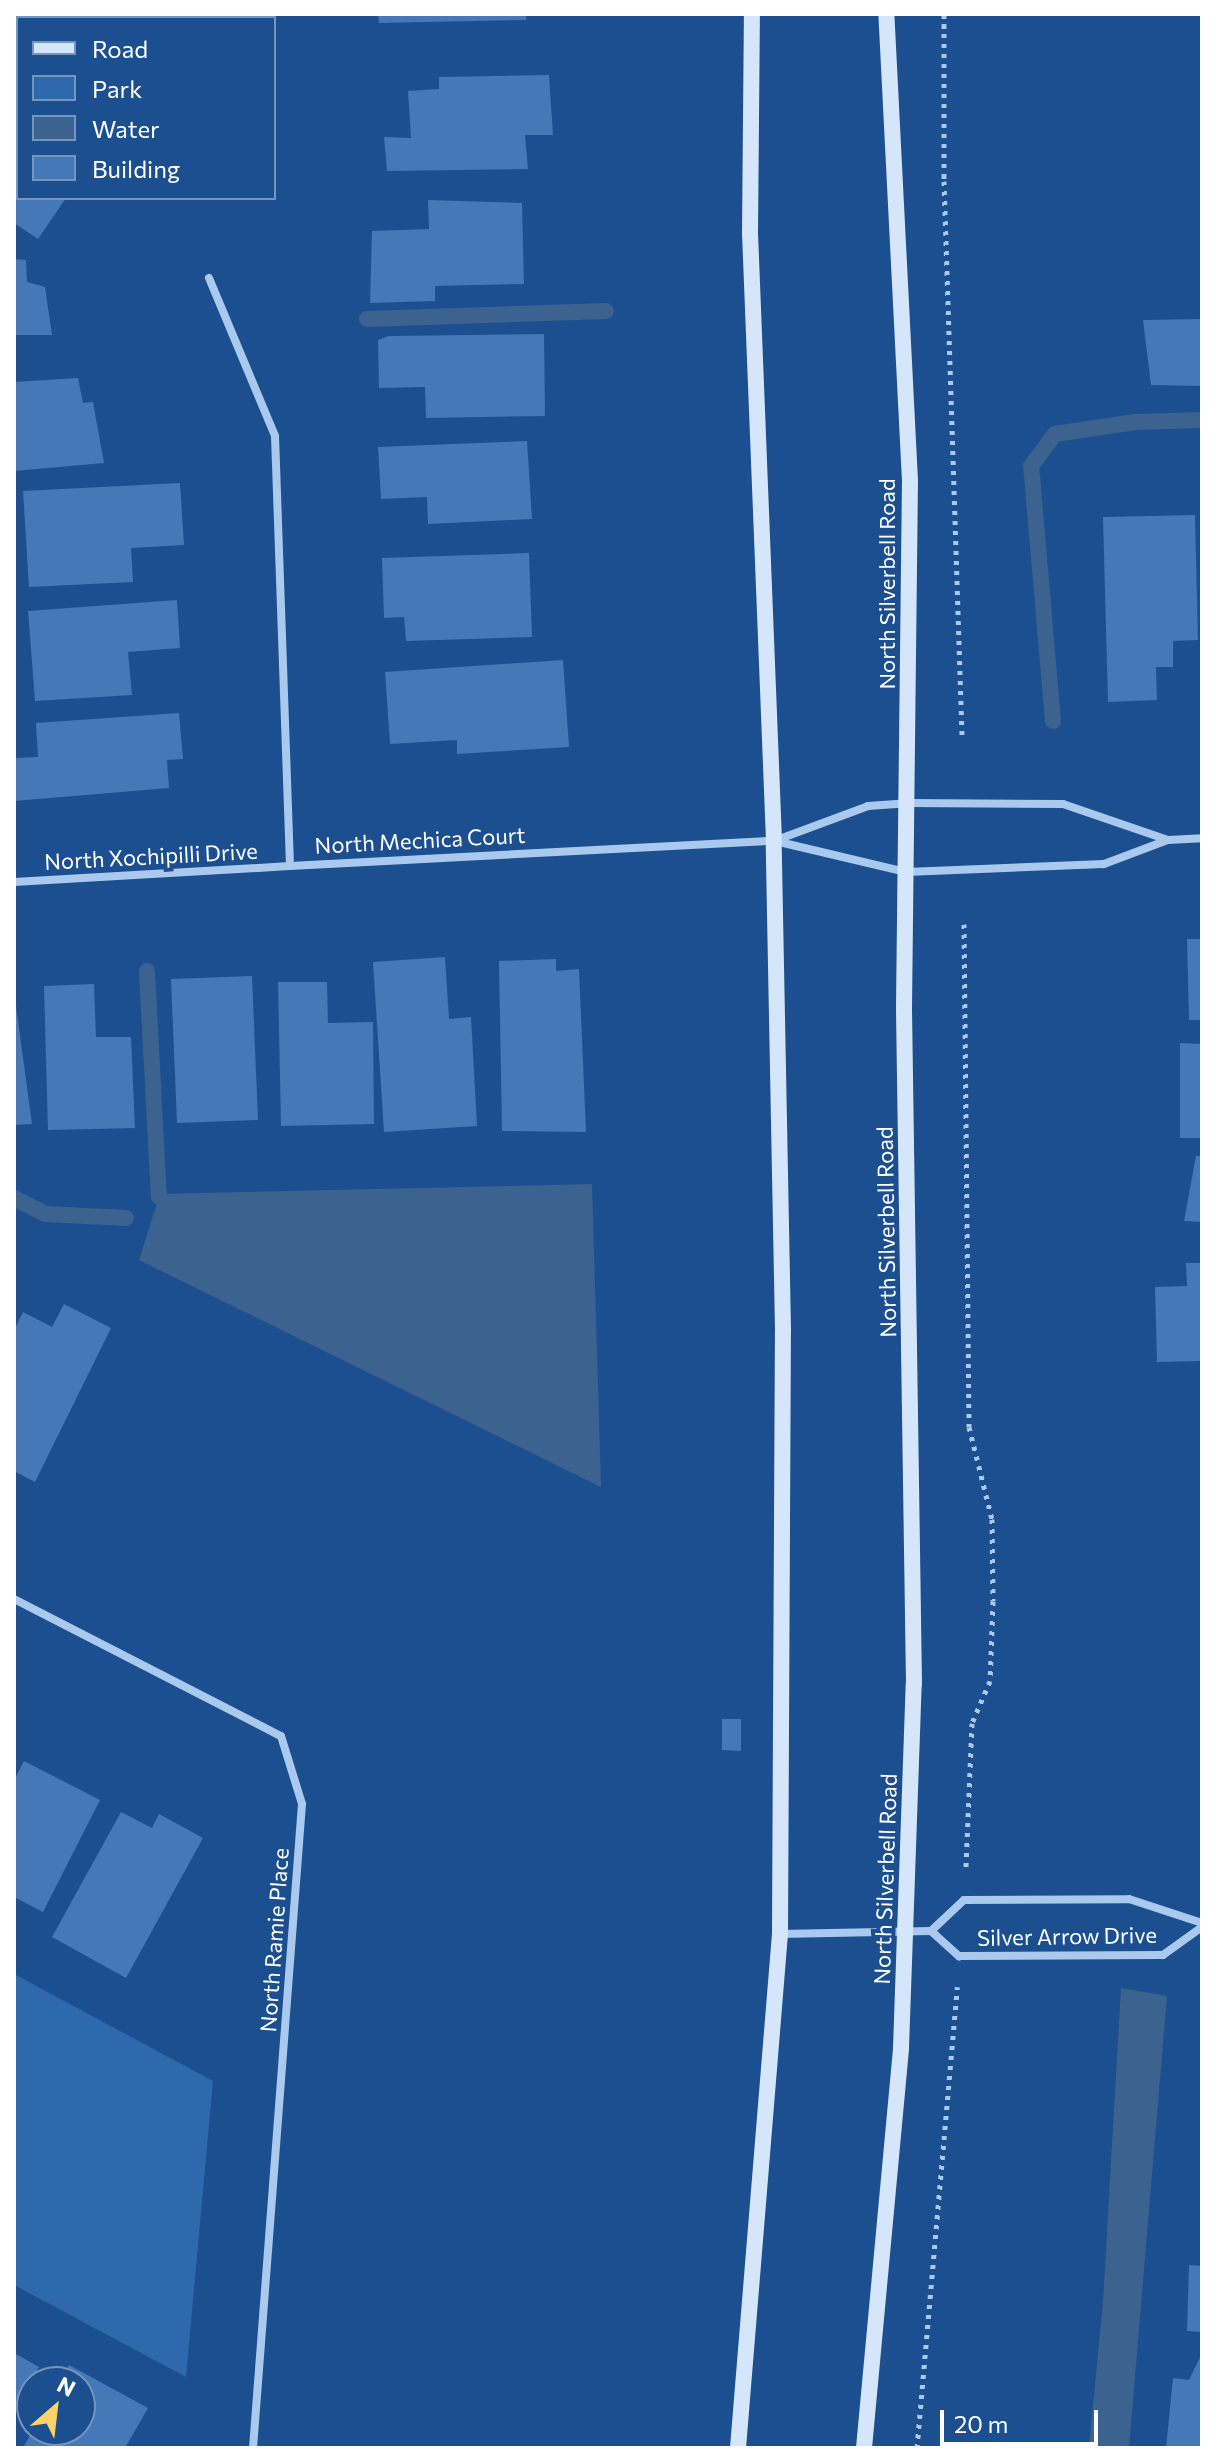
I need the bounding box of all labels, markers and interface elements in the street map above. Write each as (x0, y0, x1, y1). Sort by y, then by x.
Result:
legend (16, 16, 276, 200)
text: Road (92, 34, 148, 63)
text: Park (92, 74, 142, 103)
text: Water (92, 114, 160, 143)
text: Building (92, 154, 180, 183)
street label: North Silverbell Road (874, 478, 900, 690)
street label: North Mechica Court (314, 821, 526, 859)
street label: North Xochipilli Drive (44, 837, 258, 875)
street label: North Silverbell Road (871, 1126, 901, 1338)
street label: North Silverbell Road (868, 1773, 902, 1985)
street label: North Ramie Place (254, 1847, 294, 2033)
street label: Silver Arrow Drive (977, 1921, 1157, 1951)
north arrow (16, 2366, 96, 2446)
text: N (53, 2370, 80, 2402)
scale bar (944, 2394, 1102, 2444)
text: 20 m (954, 2409, 1008, 2438)

